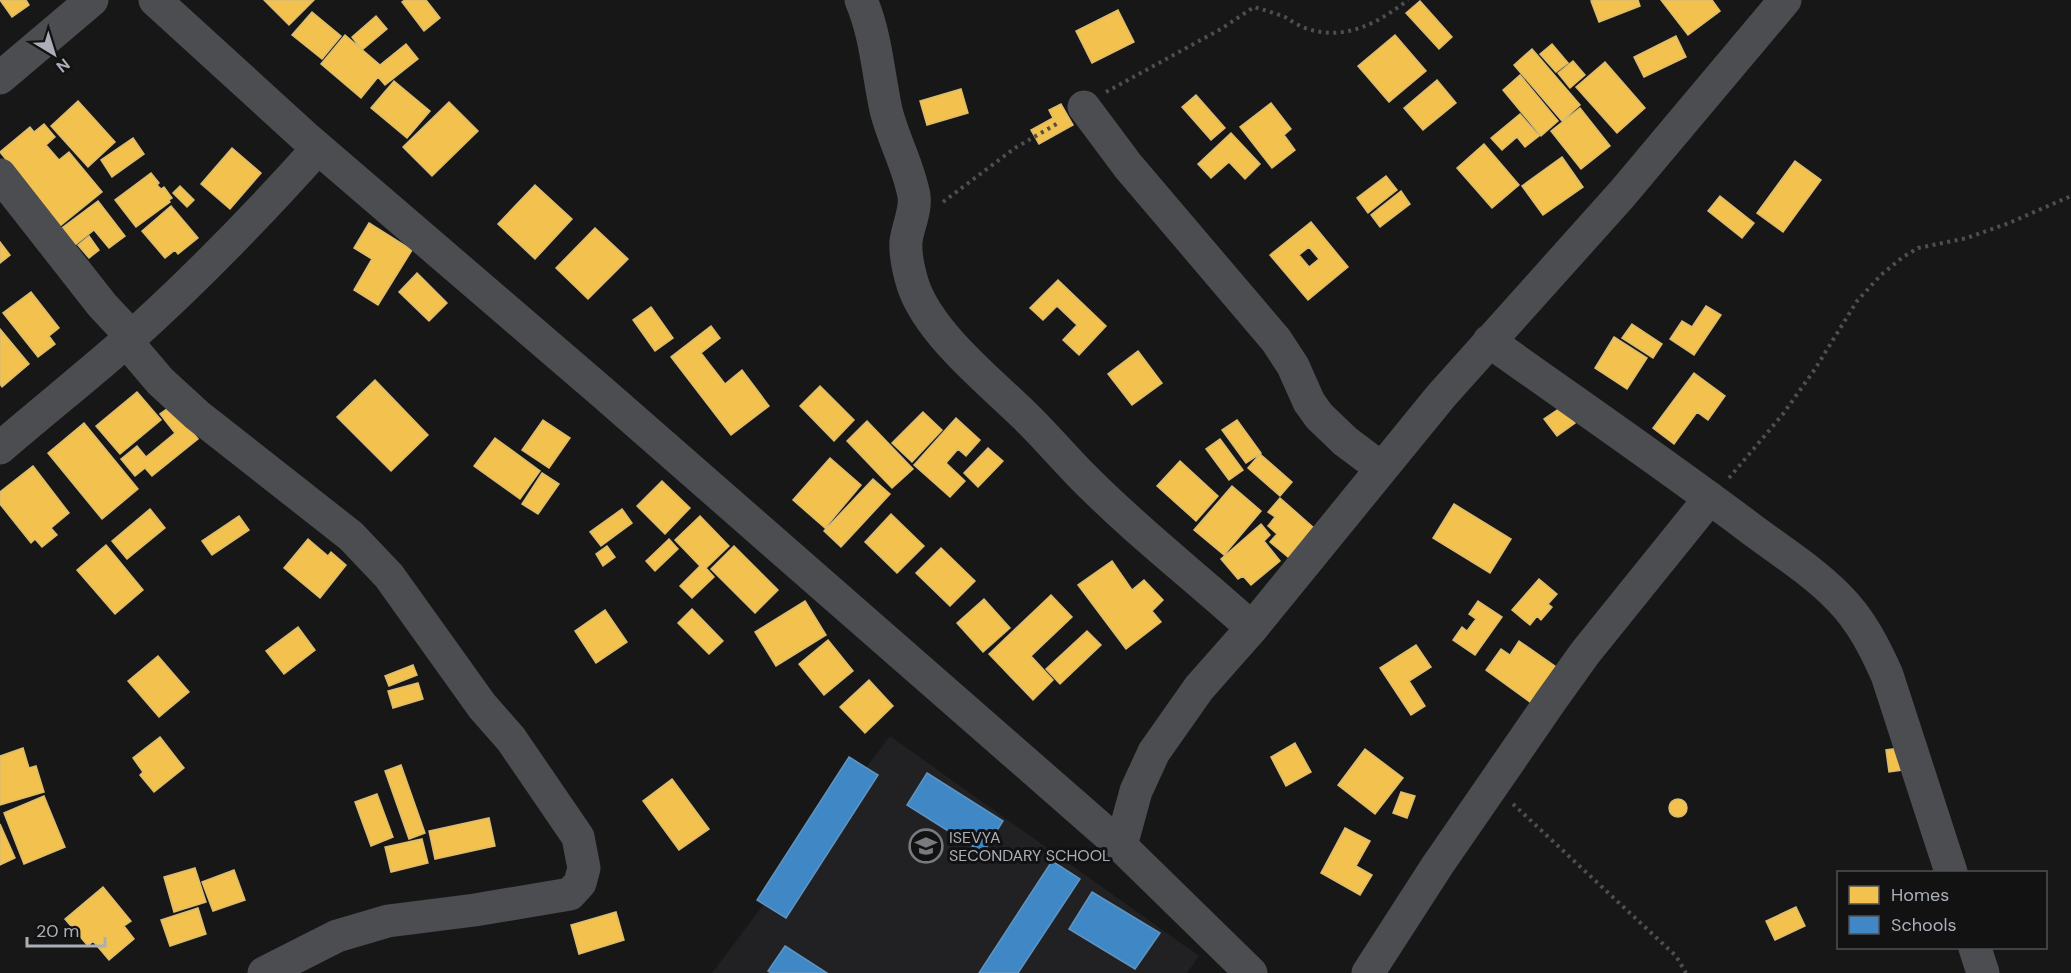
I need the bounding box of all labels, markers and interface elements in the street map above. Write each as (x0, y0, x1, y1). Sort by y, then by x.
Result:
north arrow (24, 24, 84, 84)
text: N (52, 54, 74, 77)
place label: ISEVYA SECONDARY SCHOOL (949, 827, 1111, 866)
school or university icon: ISEVYA SECONDARY SCHOOL (908, 828, 944, 864)
legend (1837, 871, 2047, 949)
text: Homes (1891, 883, 1949, 907)
scale bar (27, 910, 105, 948)
text: Schools (1891, 913, 1956, 937)
text: 20 m (36, 919, 79, 943)

